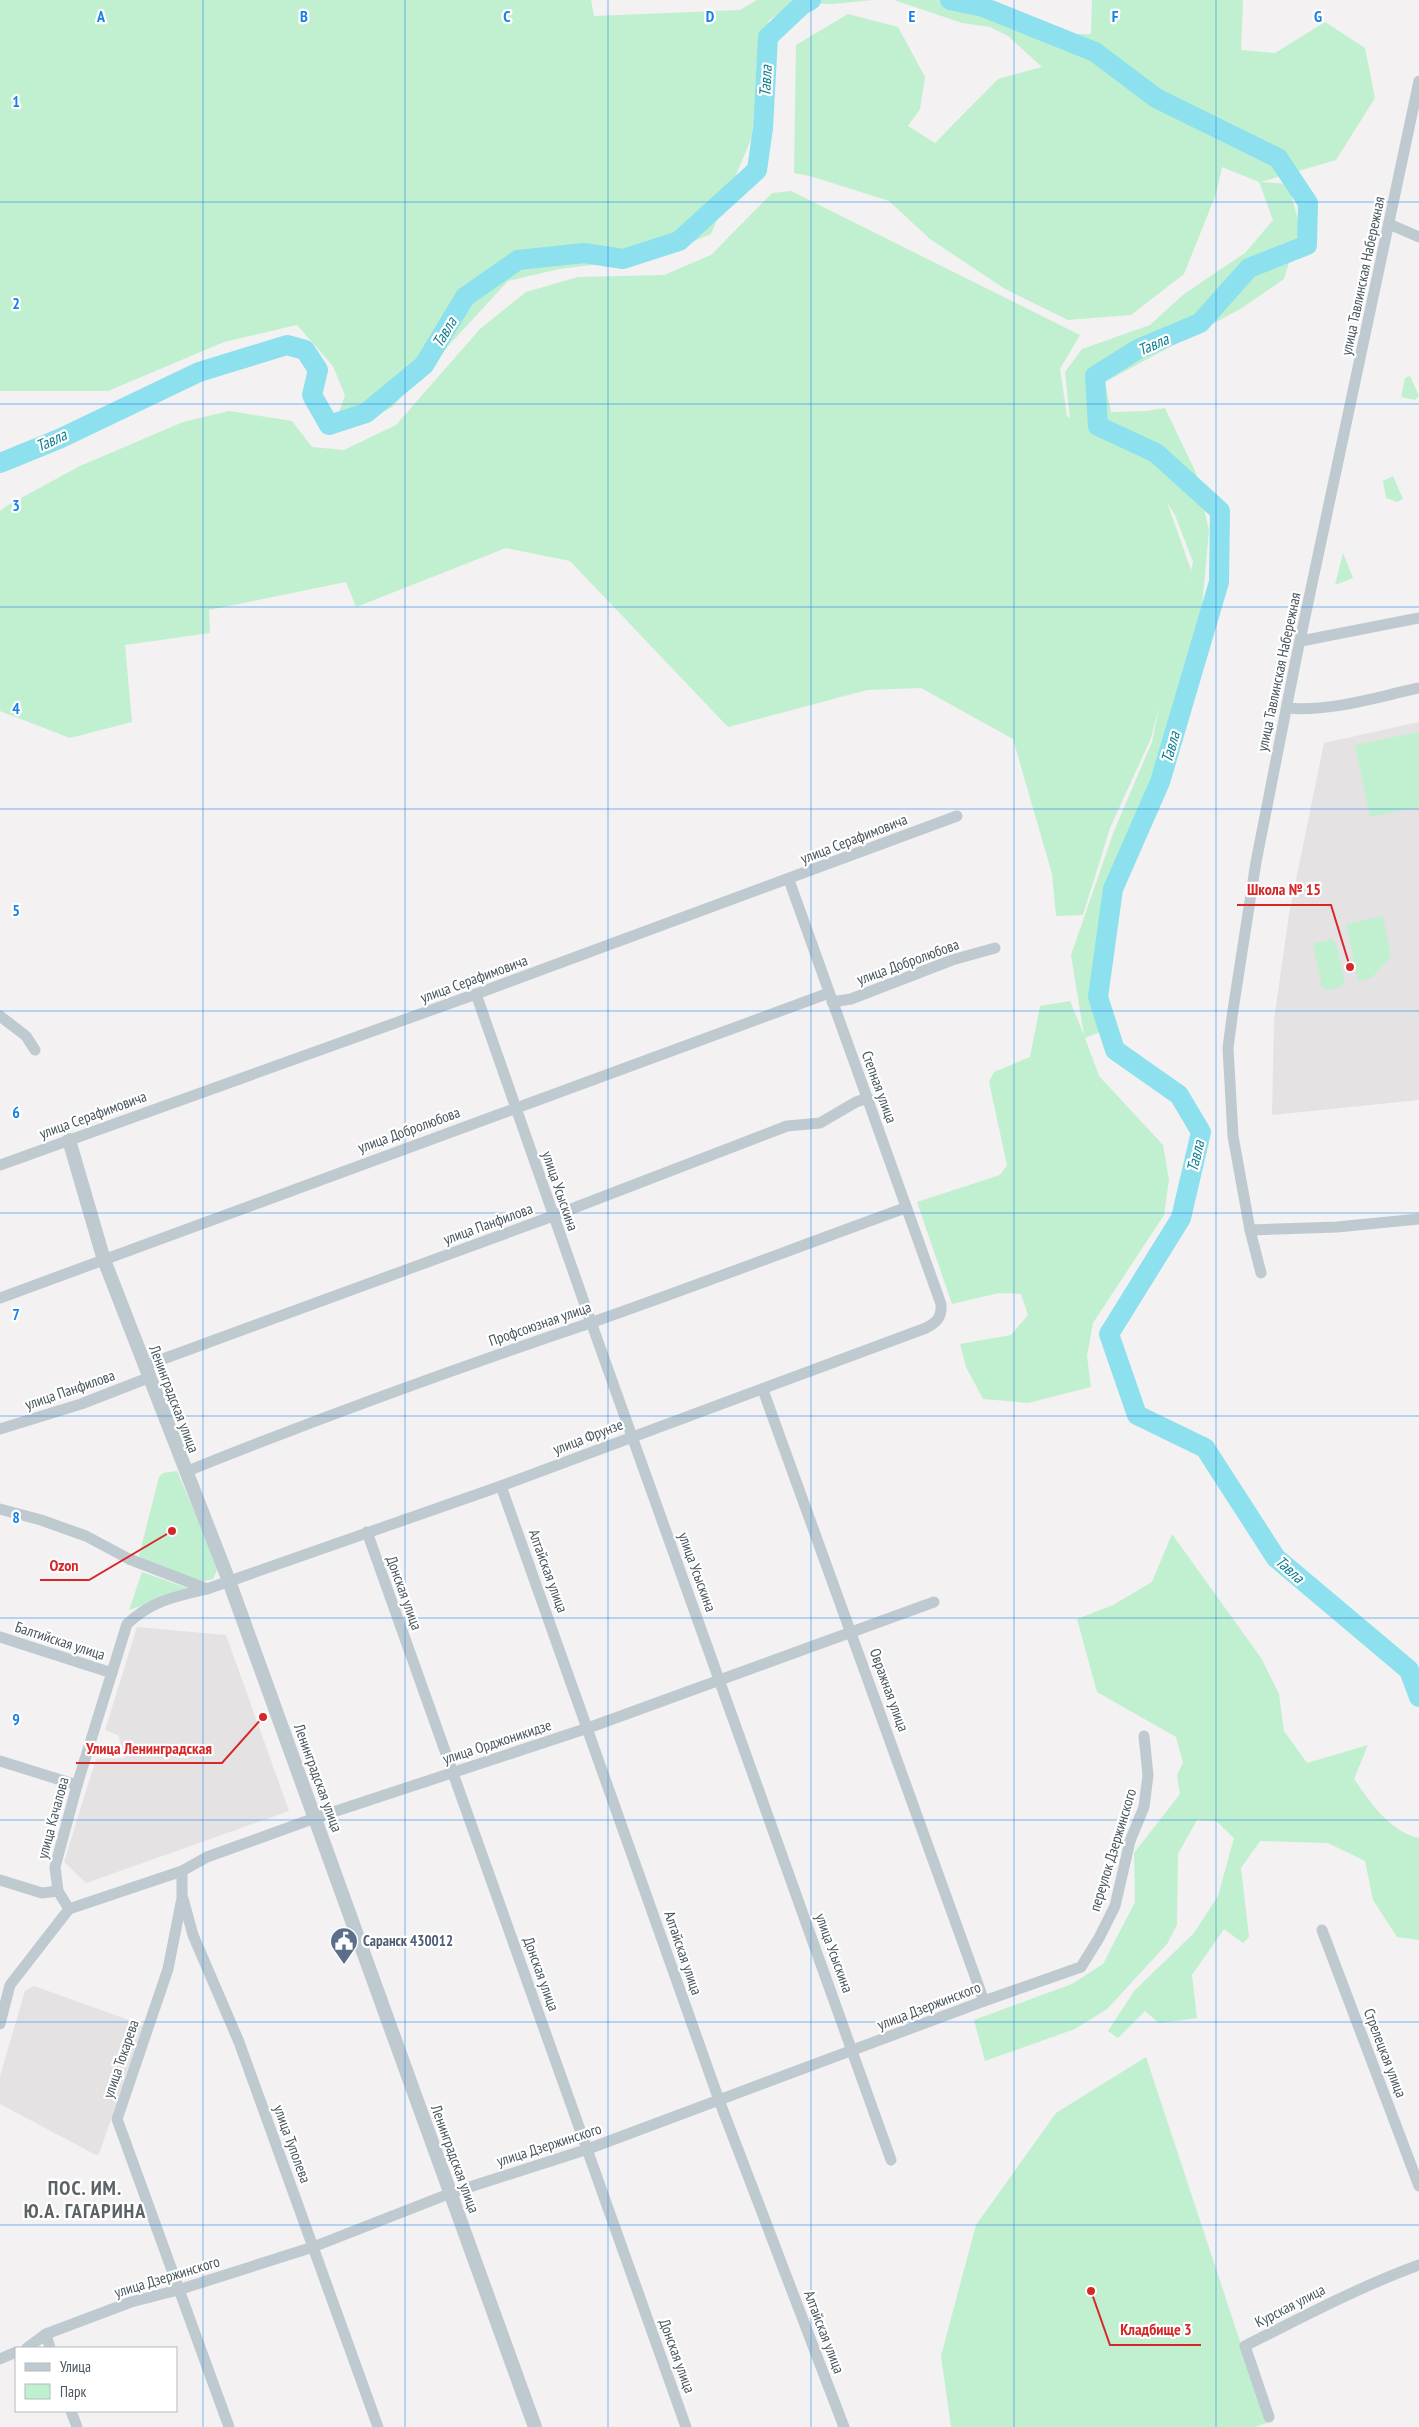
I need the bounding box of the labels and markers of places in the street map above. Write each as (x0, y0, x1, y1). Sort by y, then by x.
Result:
callout: Школа № 15 (1237, 874, 1331, 905)
callout: Ozon (40, 1549, 89, 1580)
callout: Улица Ленинградская (76, 1732, 222, 1763)
public building icon: Саранск 430012 (329, 1926, 359, 1965)
place label: Саранск 430012 (363, 1931, 453, 1950)
callout: Кладбище 3 (1110, 2314, 1201, 2345)

